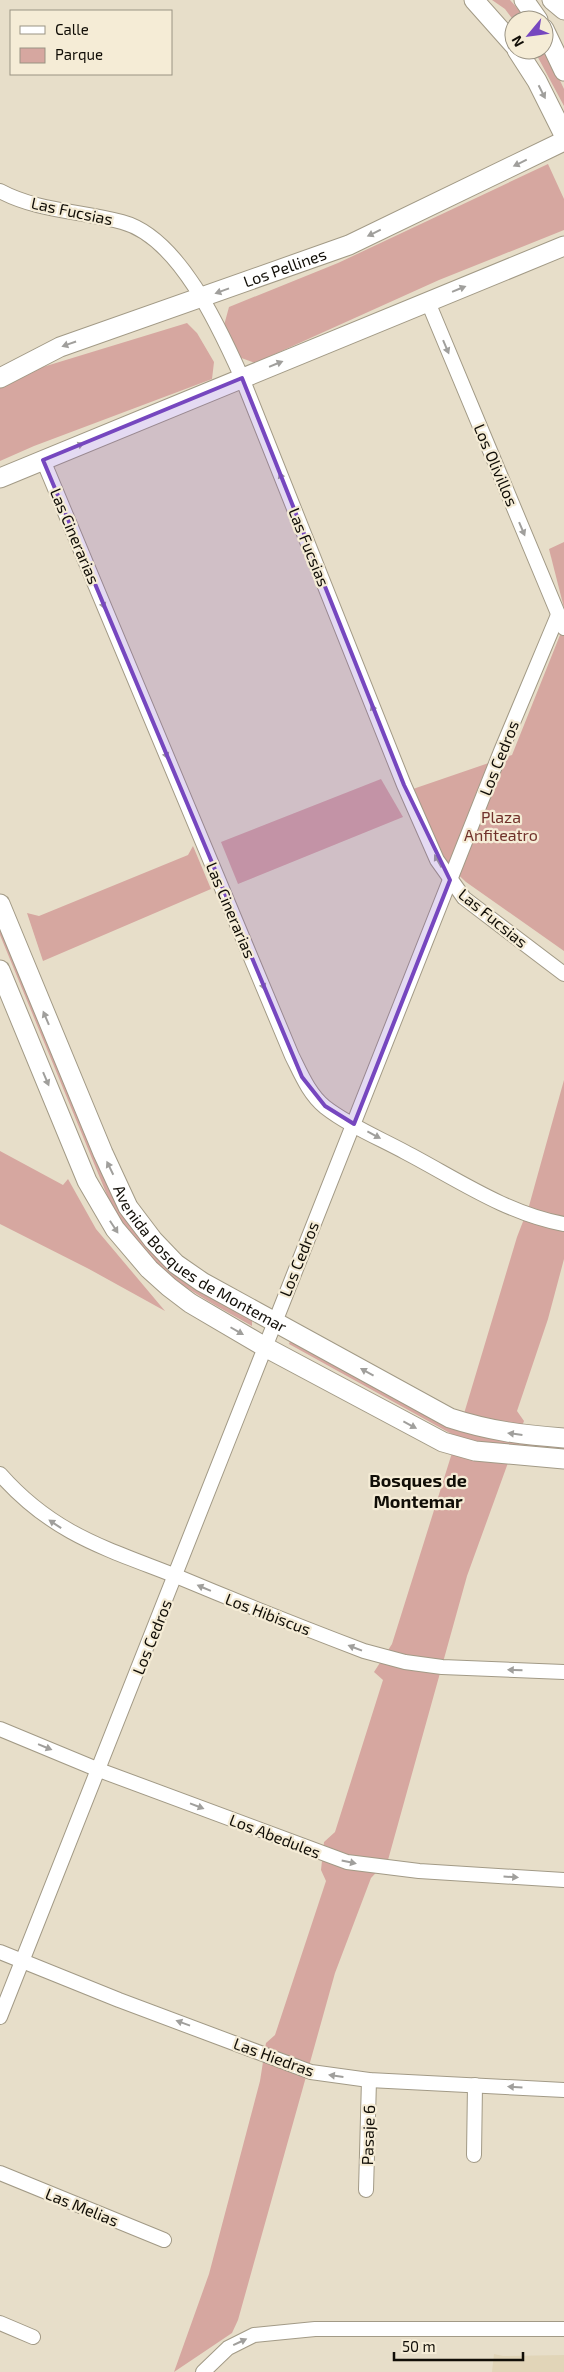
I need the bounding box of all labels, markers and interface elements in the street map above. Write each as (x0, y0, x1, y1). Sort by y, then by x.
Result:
legend (10, 10, 172, 75)
north arrow (504, 10, 554, 60)
text: Calle (55, 20, 89, 38)
text: N (507, 33, 527, 50)
text: Parque (55, 45, 103, 63)
one-way arrow (538, 84, 546, 99)
one-way arrow (513, 159, 527, 167)
street label: Las Fucsias (30, 193, 115, 228)
one-way arrow (367, 229, 381, 237)
street label: Los Pellines (241, 244, 329, 291)
one-way arrow (452, 284, 466, 292)
one-way arrow (214, 287, 229, 295)
one-way arrow (443, 340, 451, 354)
one-way arrow (61, 341, 76, 348)
one-way arrow (269, 360, 283, 368)
street label: Los Olivillos (471, 421, 522, 509)
one-way arrow (70, 442, 85, 450)
one-way arrow (278, 471, 286, 486)
street label: Las Cinerarias (47, 485, 104, 587)
street label: Las Fucsias (285, 505, 334, 589)
one-way arrow (519, 522, 527, 536)
one-way arrow (99, 595, 107, 609)
one-way arrow (370, 704, 378, 718)
street label: Los Cedros (475, 717, 522, 798)
one-way arrow (161, 745, 169, 759)
park label: Plaza Anfiteatro (464, 807, 538, 844)
one-way arrow (434, 853, 442, 868)
street label: Las Cinerarias (203, 859, 260, 961)
street label: Las Fucsias (455, 884, 532, 951)
one-way arrow (258, 976, 266, 990)
one-way arrow (42, 1011, 50, 1025)
one-way arrow (43, 1072, 51, 1086)
one-way arrow (368, 1131, 381, 1140)
one-way arrow (105, 1161, 113, 1175)
street label: Avenida Bosques de Montemar (110, 1182, 291, 1336)
street label: Los Cedros (275, 1218, 322, 1299)
one-way arrow (109, 1220, 119, 1233)
one-way arrow (230, 1326, 243, 1335)
one-way arrow (360, 1368, 374, 1377)
one-way arrow (404, 1420, 417, 1429)
one-way arrow (507, 1430, 523, 1438)
district label: Bosques de Montemar (369, 1469, 467, 1512)
one-way arrow (48, 1519, 62, 1529)
one-way arrow (197, 1584, 211, 1592)
street label: Los Hibiscus (223, 1589, 314, 1639)
street label: Los Cedros (128, 1596, 175, 1677)
one-way arrow (347, 1644, 362, 1652)
one-way arrow (507, 1666, 523, 1674)
one-way arrow (38, 1744, 52, 1752)
one-way arrow (189, 1803, 204, 1810)
street label: Los Abedules (227, 1809, 323, 1862)
one-way arrow (342, 1858, 357, 1866)
one-way arrow (503, 1873, 519, 1881)
one-way arrow (175, 2019, 190, 2026)
street label: Las Hiedras (231, 2033, 317, 2080)
one-way arrow (327, 2072, 343, 2080)
one-way arrow (507, 2083, 523, 2091)
street label: Pasaje 6 (357, 2104, 379, 2166)
street label: Las Melias (43, 2183, 121, 2230)
scale bar (394, 2330, 523, 2362)
one-way arrow (233, 2337, 247, 2345)
text: 50 m (402, 2337, 436, 2355)

